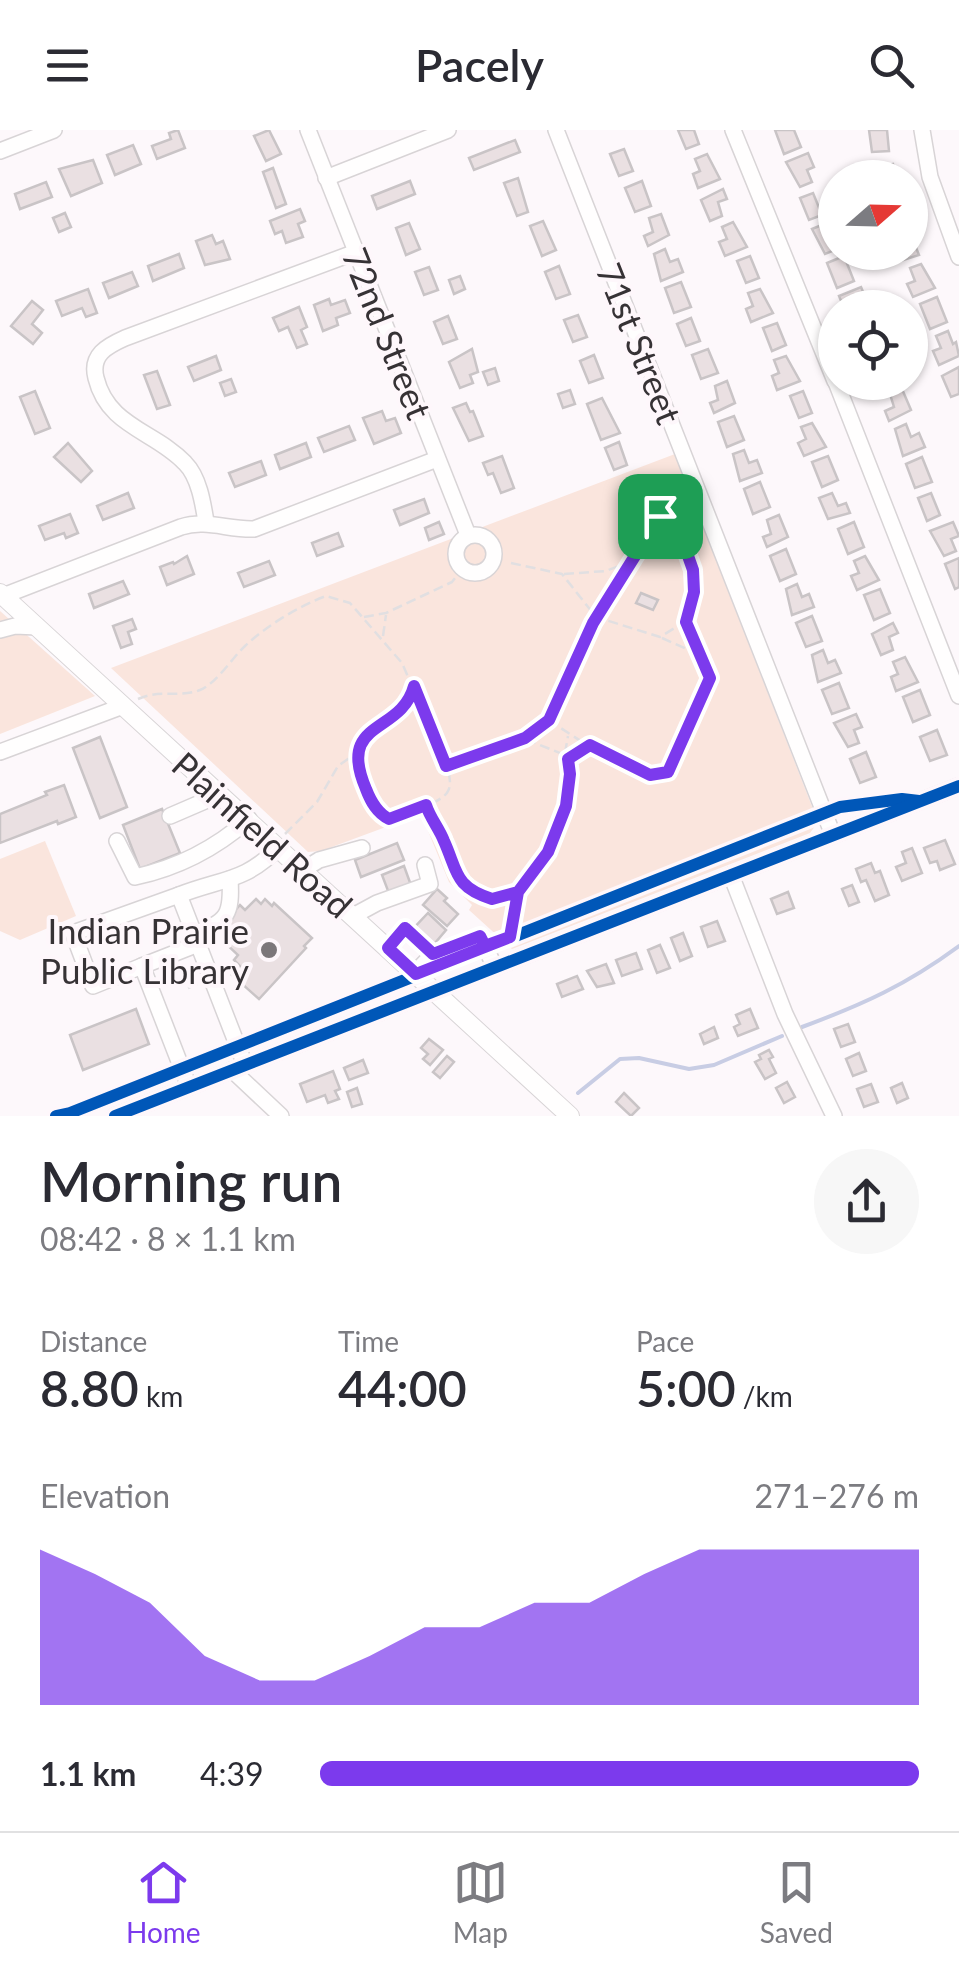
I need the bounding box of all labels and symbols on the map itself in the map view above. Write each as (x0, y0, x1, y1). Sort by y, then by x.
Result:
north arrow (818, 160, 928, 270)
street label: 72nd Street (335, 241, 442, 425)
street label: 71st Street (589, 257, 691, 430)
pin (618, 474, 703, 559)
street label: Plainfield Road (165, 742, 361, 926)
place label: Indian Prairie Public Library (40, 909, 249, 991)
marker: Indian Prairie Public Library (258, 939, 280, 961)

